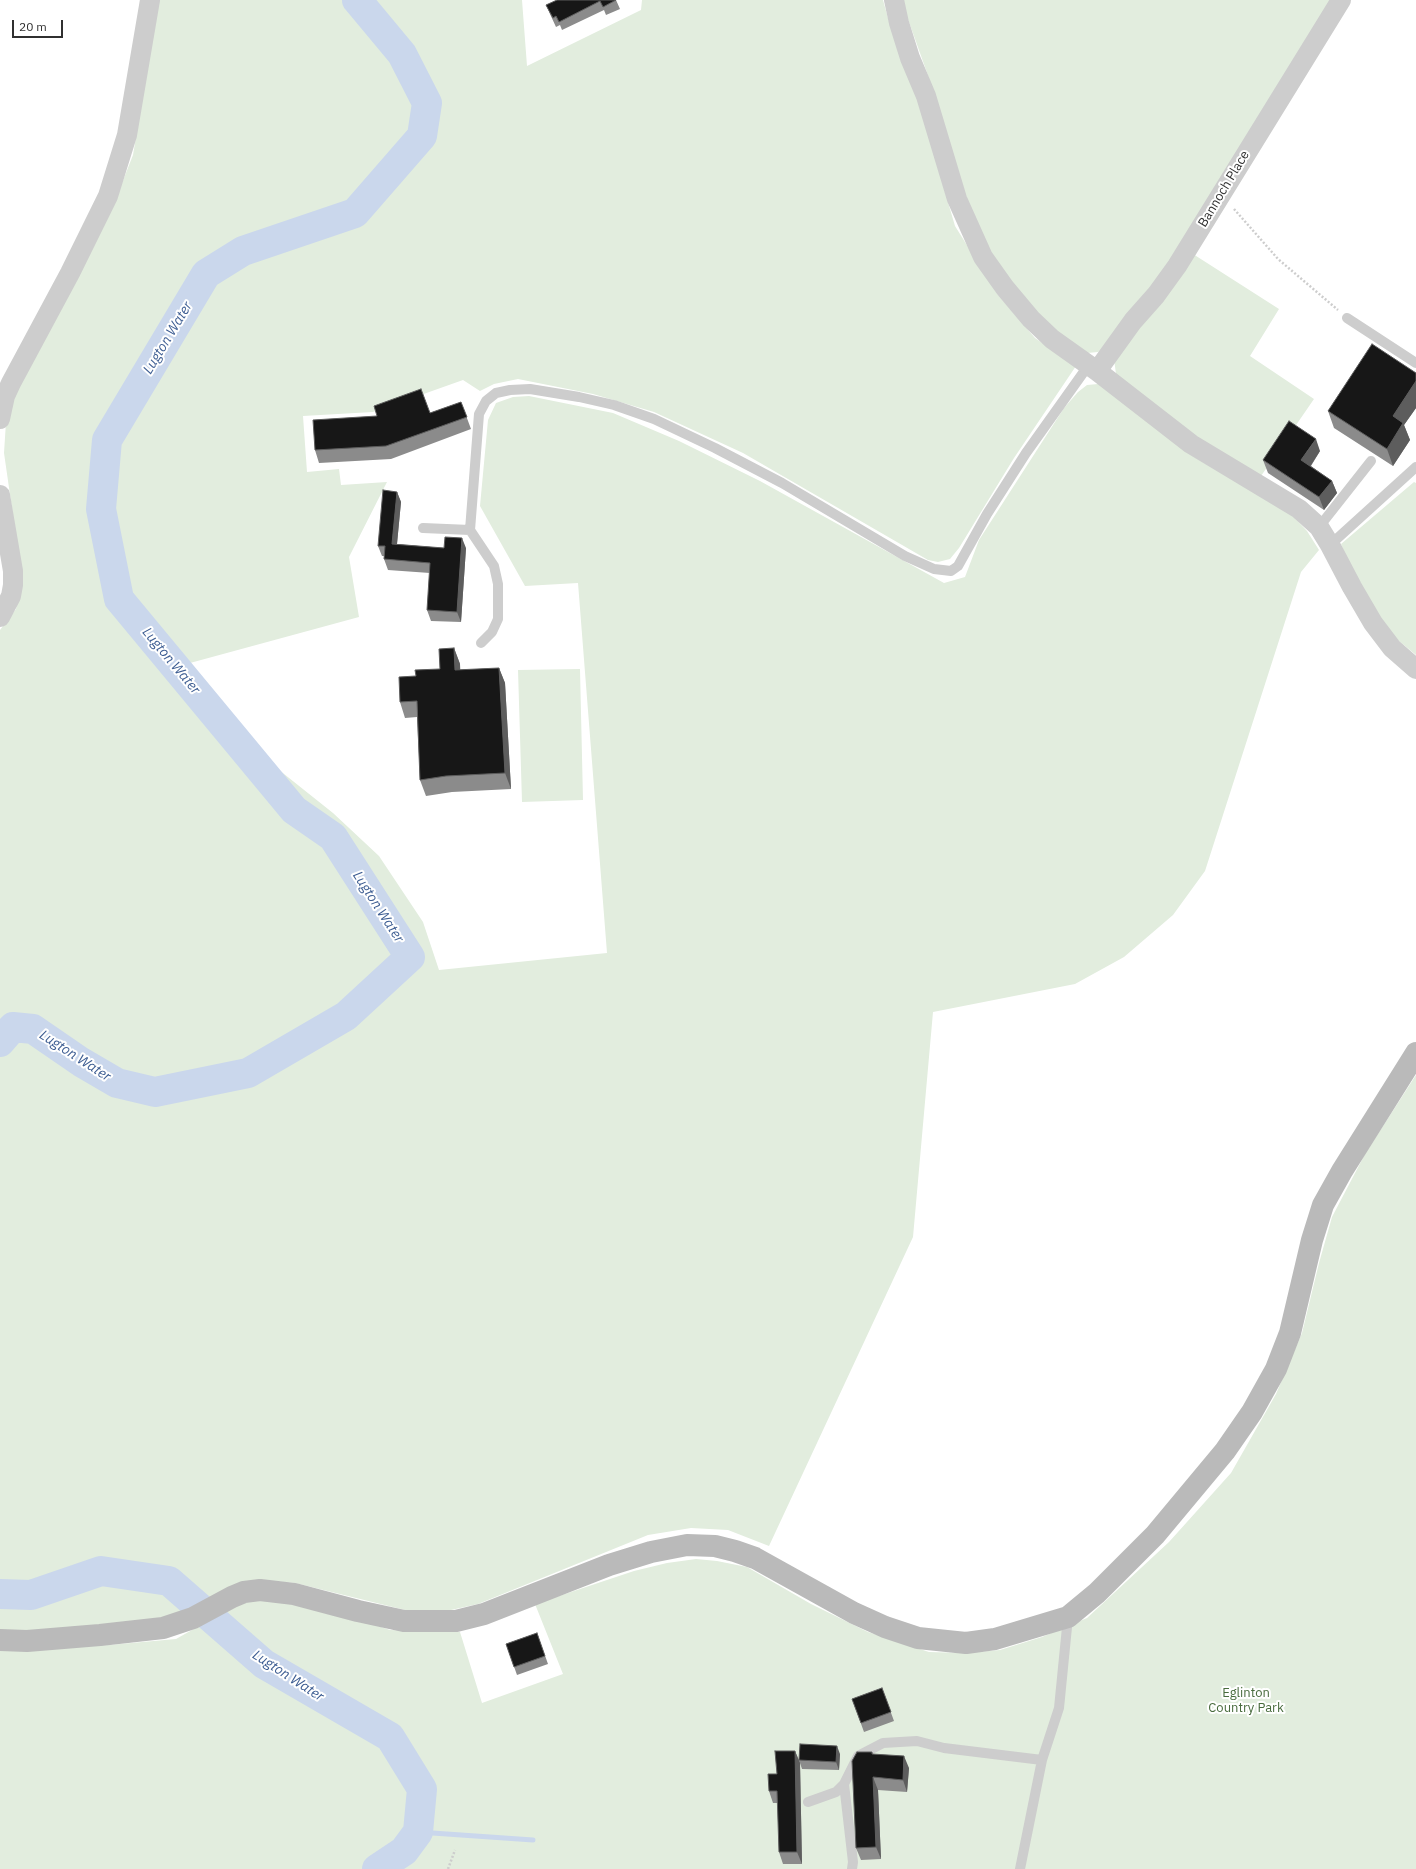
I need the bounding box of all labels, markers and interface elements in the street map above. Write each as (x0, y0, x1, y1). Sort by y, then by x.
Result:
scale bar (14, 12, 65, 38)
text: 20 m (19, 19, 47, 34)
street label: Bannoch Place (1195, 148, 1253, 230)
water label: Lugton Water (140, 299, 196, 377)
water label: Lugton Water (138, 624, 204, 698)
water label: Lugton Water (349, 868, 407, 946)
water label: Lugton Water (36, 1027, 114, 1085)
water label: Lugton Water (249, 1647, 327, 1705)
park label: Eglinton Country Park (1208, 1685, 1284, 1716)

